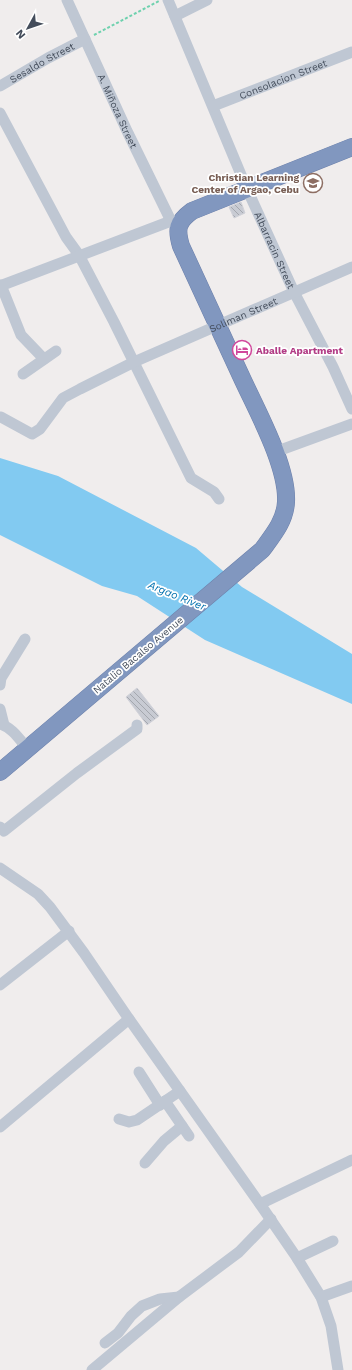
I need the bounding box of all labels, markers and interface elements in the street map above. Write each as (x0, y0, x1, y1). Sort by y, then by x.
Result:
north arrow (8, 8, 48, 48)
text: N (13, 27, 28, 41)
street label: Sesaldo Street (8, 40, 77, 85)
street label: Consolacion Street (238, 57, 329, 101)
street label: A. Miñoza Street (96, 72, 140, 150)
place label: Christian Learning Center of Argao, Cebu (192, 172, 299, 195)
school or university icon: Christian Learning Center of Argao, Cebu (302, 172, 324, 194)
street label: Albarracin Street (253, 210, 298, 291)
street label: Soliman Street (207, 294, 280, 334)
hotel icon: Aballe Apartment (231, 339, 253, 361)
place label: Aballe Apartment (256, 345, 343, 356)
water label: Argao River (145, 578, 208, 614)
street label: Natalio Bacalso Avenue (91, 614, 185, 696)

